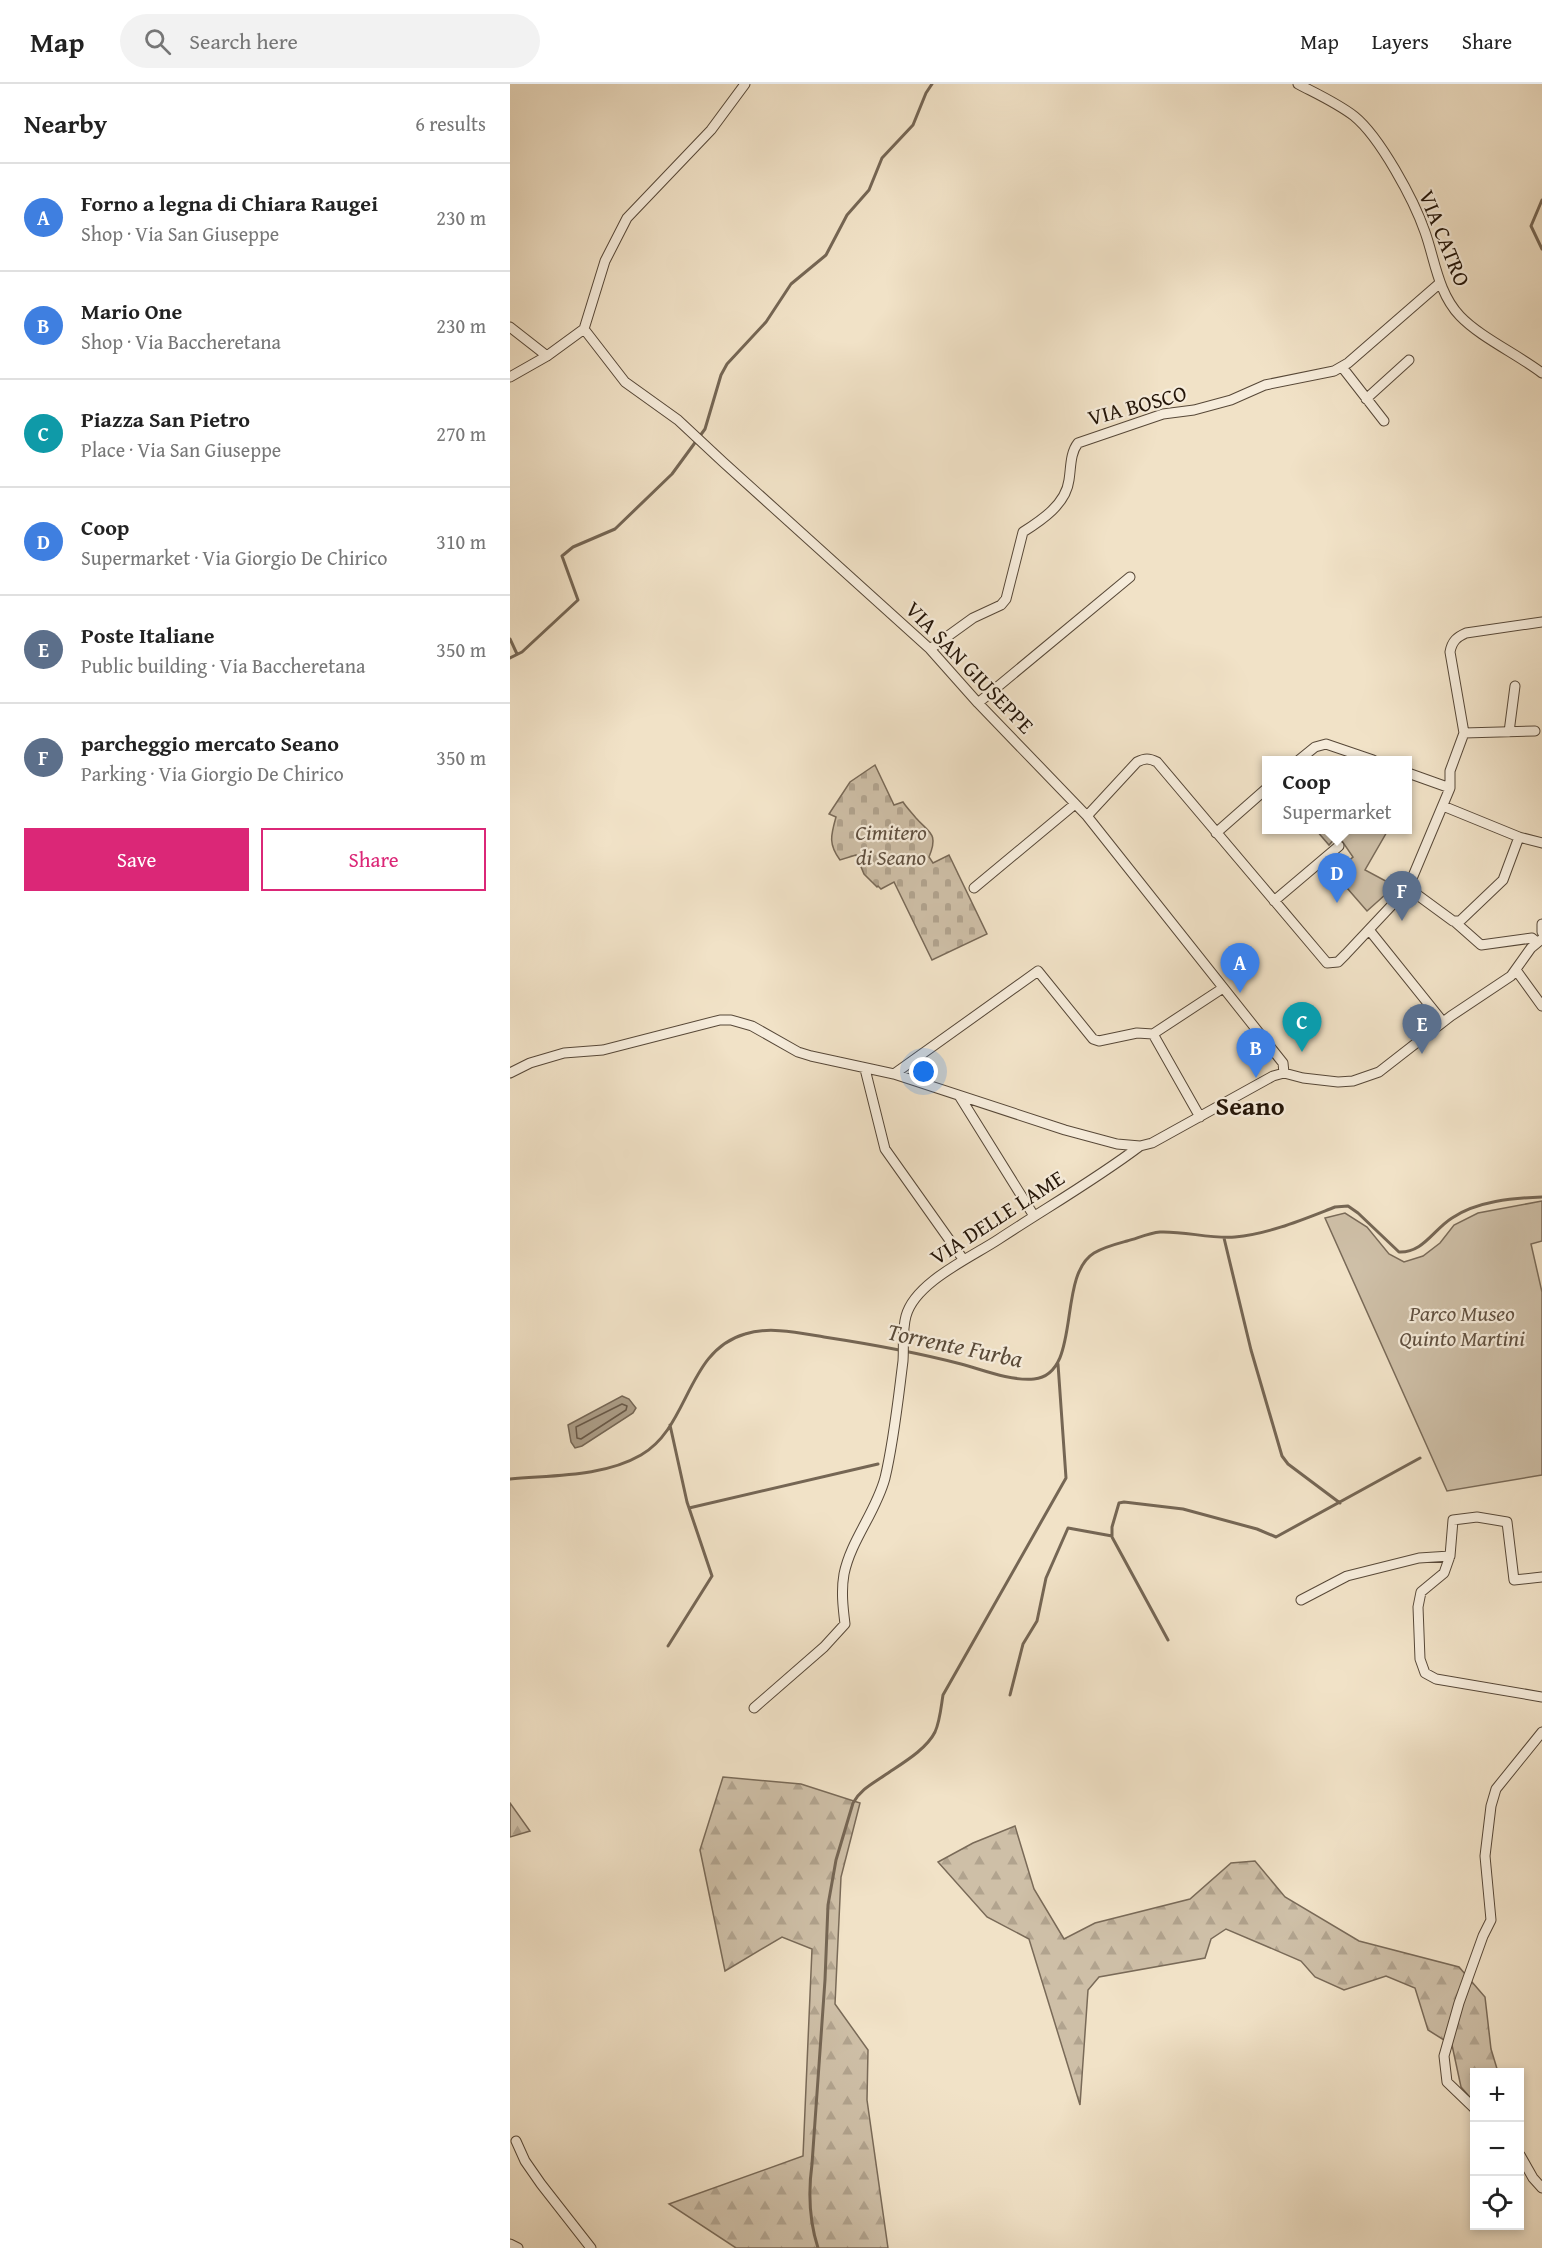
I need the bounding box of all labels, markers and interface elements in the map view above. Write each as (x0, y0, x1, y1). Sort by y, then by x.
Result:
search box (120, 14, 540, 68)
text: Map (30, 21, 84, 62)
icon: search (141, 25, 174, 58)
text: Search here (189, 25, 298, 57)
text: Map (1300, 26, 1339, 57)
text: Layers (1372, 26, 1429, 57)
text: Share (1462, 26, 1512, 57)
text: Nearby (24, 104, 107, 143)
text: 6 results (415, 109, 486, 138)
street label: VIA CATRO (1411, 185, 1479, 291)
text: Forno a legna di Chiara Raugei (81, 187, 378, 219)
text: A (37, 203, 50, 232)
text: 230 m (436, 203, 486, 232)
text: Shop · Via San Giuseppe (81, 219, 279, 248)
text: Mario One (81, 295, 182, 327)
text: B (37, 311, 50, 340)
text: 230 m (436, 311, 486, 340)
text: Shop · Via Baccheretana (81, 327, 281, 356)
street label: VIA BOSCO (1084, 376, 1190, 434)
text: Piazza San Pietro (81, 403, 250, 435)
text: C (38, 419, 49, 448)
text: 270 m (436, 419, 486, 448)
text: Place · Via San Giuseppe (81, 435, 281, 464)
text: Coop (81, 511, 129, 543)
text: D (37, 527, 50, 556)
text: 310 m (436, 527, 486, 556)
text: Supermarket · Via Giorgio De Chirico (81, 543, 388, 572)
street label: VIA SAN GIUSEPPE (898, 593, 1042, 741)
text: Poste Italiane (81, 619, 215, 651)
text: E (38, 635, 49, 664)
text: 350 m (436, 635, 486, 664)
text: Public building · Via Baccheretana (81, 651, 365, 680)
text: parcheggio mercato Seano (81, 727, 339, 759)
text: F (38, 743, 49, 772)
text: 350 m (436, 743, 486, 772)
popup (1262, 756, 1412, 834)
text: Parking · Via Giorgio De Chirico (81, 759, 344, 788)
text: Coop (1282, 765, 1331, 797)
text: Supermarket (1282, 797, 1392, 826)
park label: Cimitero di Seano (855, 816, 927, 873)
button: Save (24, 828, 249, 891)
button: Share (261, 828, 486, 891)
pin: D (1318, 854, 1356, 903)
pin: F (1382, 872, 1422, 921)
pin: A (1220, 944, 1260, 993)
pin: C (1282, 1002, 1322, 1052)
pin: E (1402, 1004, 1442, 1054)
pin: B (1236, 1028, 1276, 1078)
your location (909, 1057, 938, 1086)
district label: Seano (1216, 1086, 1285, 1125)
street label: VIA DELLE LAME (923, 1162, 1071, 1272)
park label: Parco Museo Quinto Martini (1399, 1297, 1525, 1354)
water label: Torrente Furba (884, 1314, 1026, 1376)
map controls (1470, 2068, 1524, 2230)
button: + (1470, 2068, 1524, 2122)
button: − (1470, 2122, 1524, 2176)
button: locate (1470, 2176, 1524, 2230)

